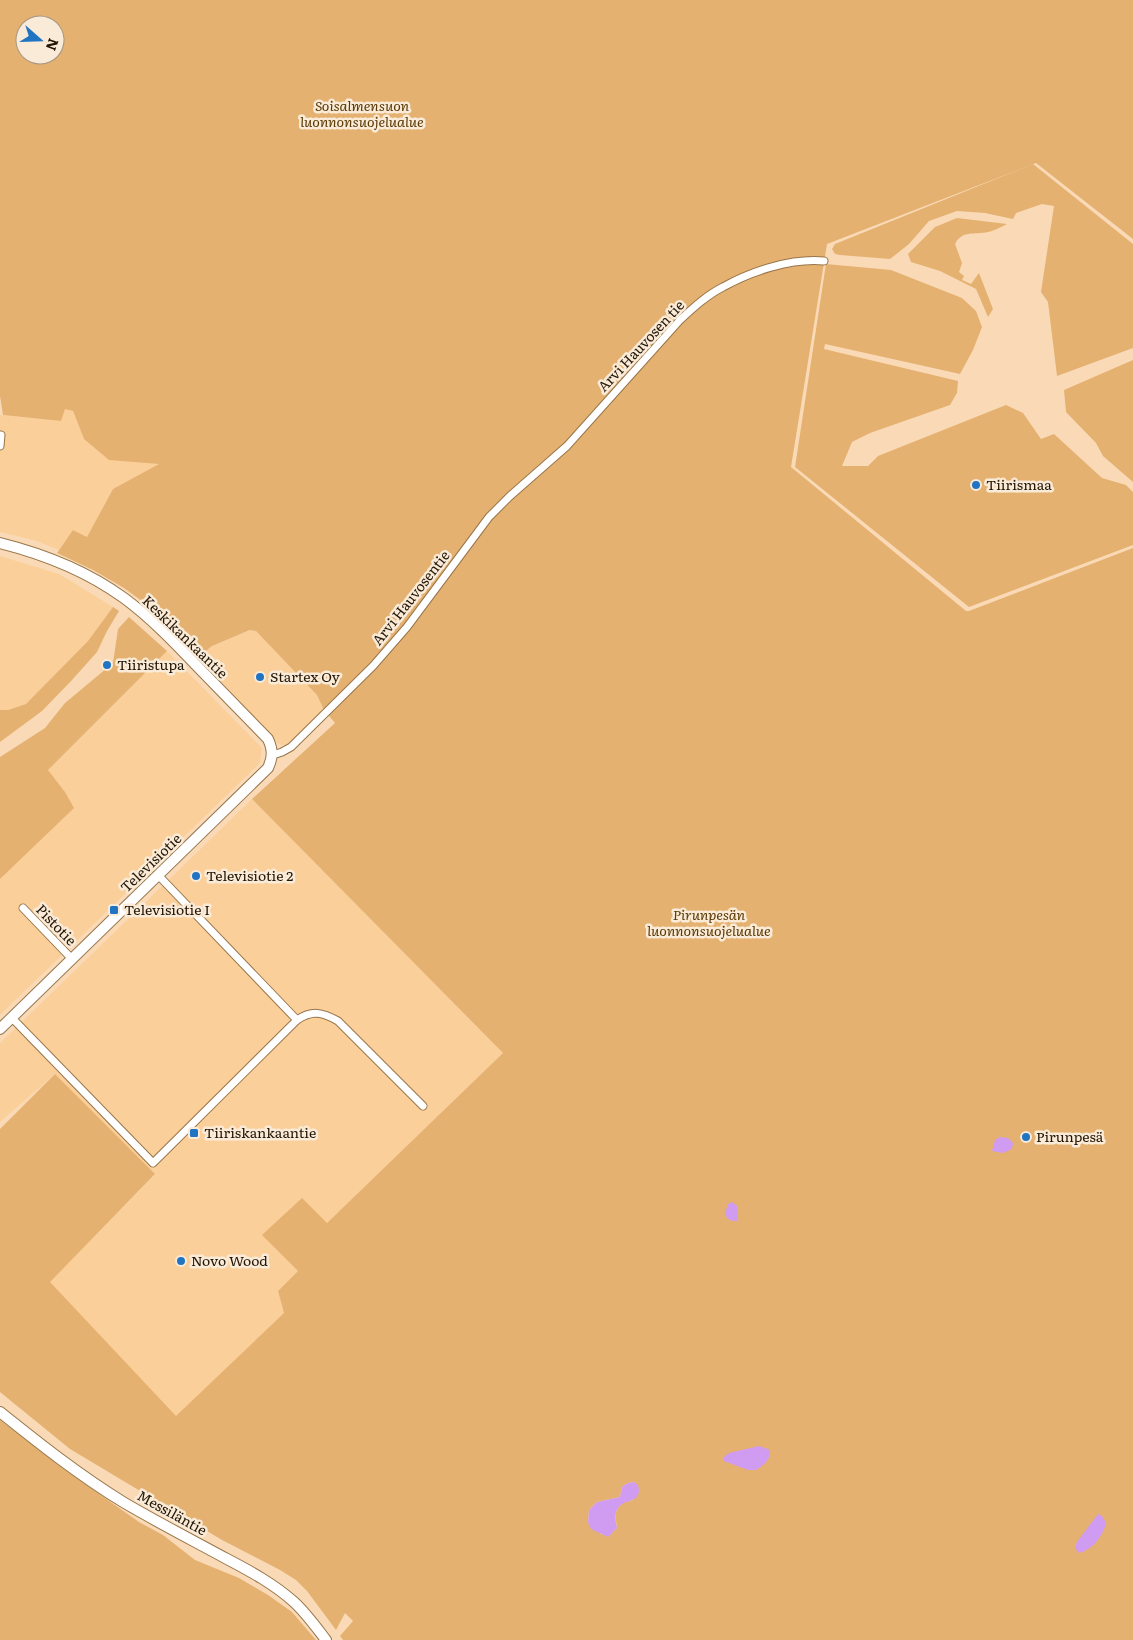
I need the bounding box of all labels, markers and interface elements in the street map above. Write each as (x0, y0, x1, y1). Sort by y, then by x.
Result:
north arrow (15, 15, 65, 65)
text: N (42, 36, 65, 54)
park label: Soisalmensuon luonnonsuojelualue (300, 95, 424, 131)
street label: Arvi Hauvosen tie (592, 295, 688, 396)
place label: Tiirismaa (986, 474, 1052, 494)
marker: Tiirismaa (970, 479, 982, 491)
street label: Arvi Hauvosentie (367, 546, 454, 649)
street label: Keskikankaantie (138, 590, 233, 682)
place label: Tiiristupa (117, 654, 185, 674)
marker: Tiiristupa (101, 659, 113, 671)
place label: Startex Oy (270, 666, 341, 686)
marker: Startex Oy (254, 671, 266, 683)
street label: Televisiotie (115, 828, 185, 896)
place label: Televisiotie 2 (206, 865, 293, 885)
marker: Televisiotie 2 (190, 870, 202, 882)
street label: Pistotie (32, 899, 81, 949)
place label: Televisiotie I (124, 899, 210, 919)
marker: Televisiotie I (108, 904, 120, 916)
park label: Pirunpesän luonnonsuojelualue (647, 904, 771, 940)
place label: Tiiriskankaantie (204, 1122, 316, 1142)
place label: Pirunpesä (1036, 1126, 1104, 1146)
marker: Tiiriskankaantie (188, 1127, 200, 1139)
marker: Pirunpesä (1020, 1131, 1032, 1143)
place label: Novo Wood (191, 1250, 268, 1270)
marker: Novo Wood (175, 1255, 187, 1267)
street label: Messiläntie (134, 1485, 211, 1539)

